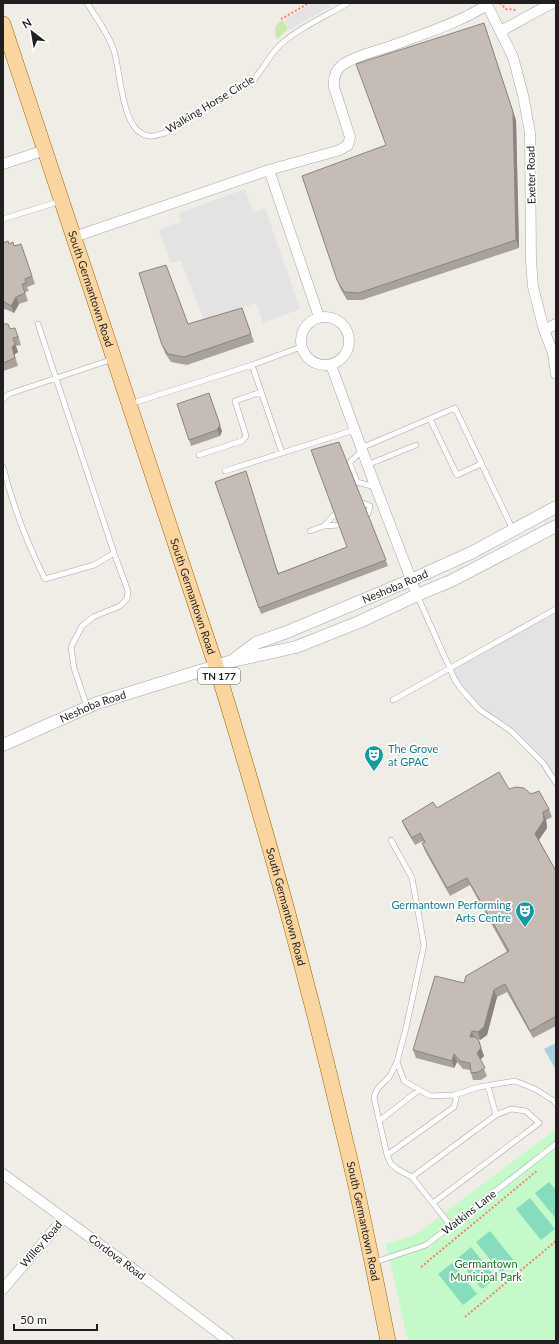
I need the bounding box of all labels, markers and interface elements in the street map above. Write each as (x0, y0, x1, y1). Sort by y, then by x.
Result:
north arrow (12, 12, 52, 52)
text: N (20, 15, 34, 31)
street label: Walking Horse Circle (163, 72, 257, 135)
street label: Exeter Road (523, 146, 538, 204)
street label: South Germantown Road (66, 229, 117, 348)
street label: South Germantown Road (168, 536, 219, 656)
street label: Neshoba Road (360, 566, 430, 606)
road number: TN 177 (198, 668, 240, 684)
street label: Neshoba Road (58, 687, 128, 725)
place label: The Grove at GPAC (388, 742, 438, 768)
theatre icon: The Grove at GPAC (363, 744, 385, 772)
street label: South Germantown Road (264, 846, 309, 967)
place label: Germantown Performing Arts Centre (391, 898, 511, 924)
theatre icon: Germantown Performing Arts Centre (514, 900, 536, 928)
street label: South Germantown Road (345, 1160, 383, 1282)
street label: Watkins Lane (439, 1186, 498, 1237)
street label: Willey Road (17, 1218, 64, 1270)
street label: Cordova Road (86, 1231, 148, 1282)
park label: Germantown Municipal Park (450, 1257, 522, 1283)
scale bar (14, 1306, 97, 1332)
text: 50 m (20, 1312, 47, 1327)

